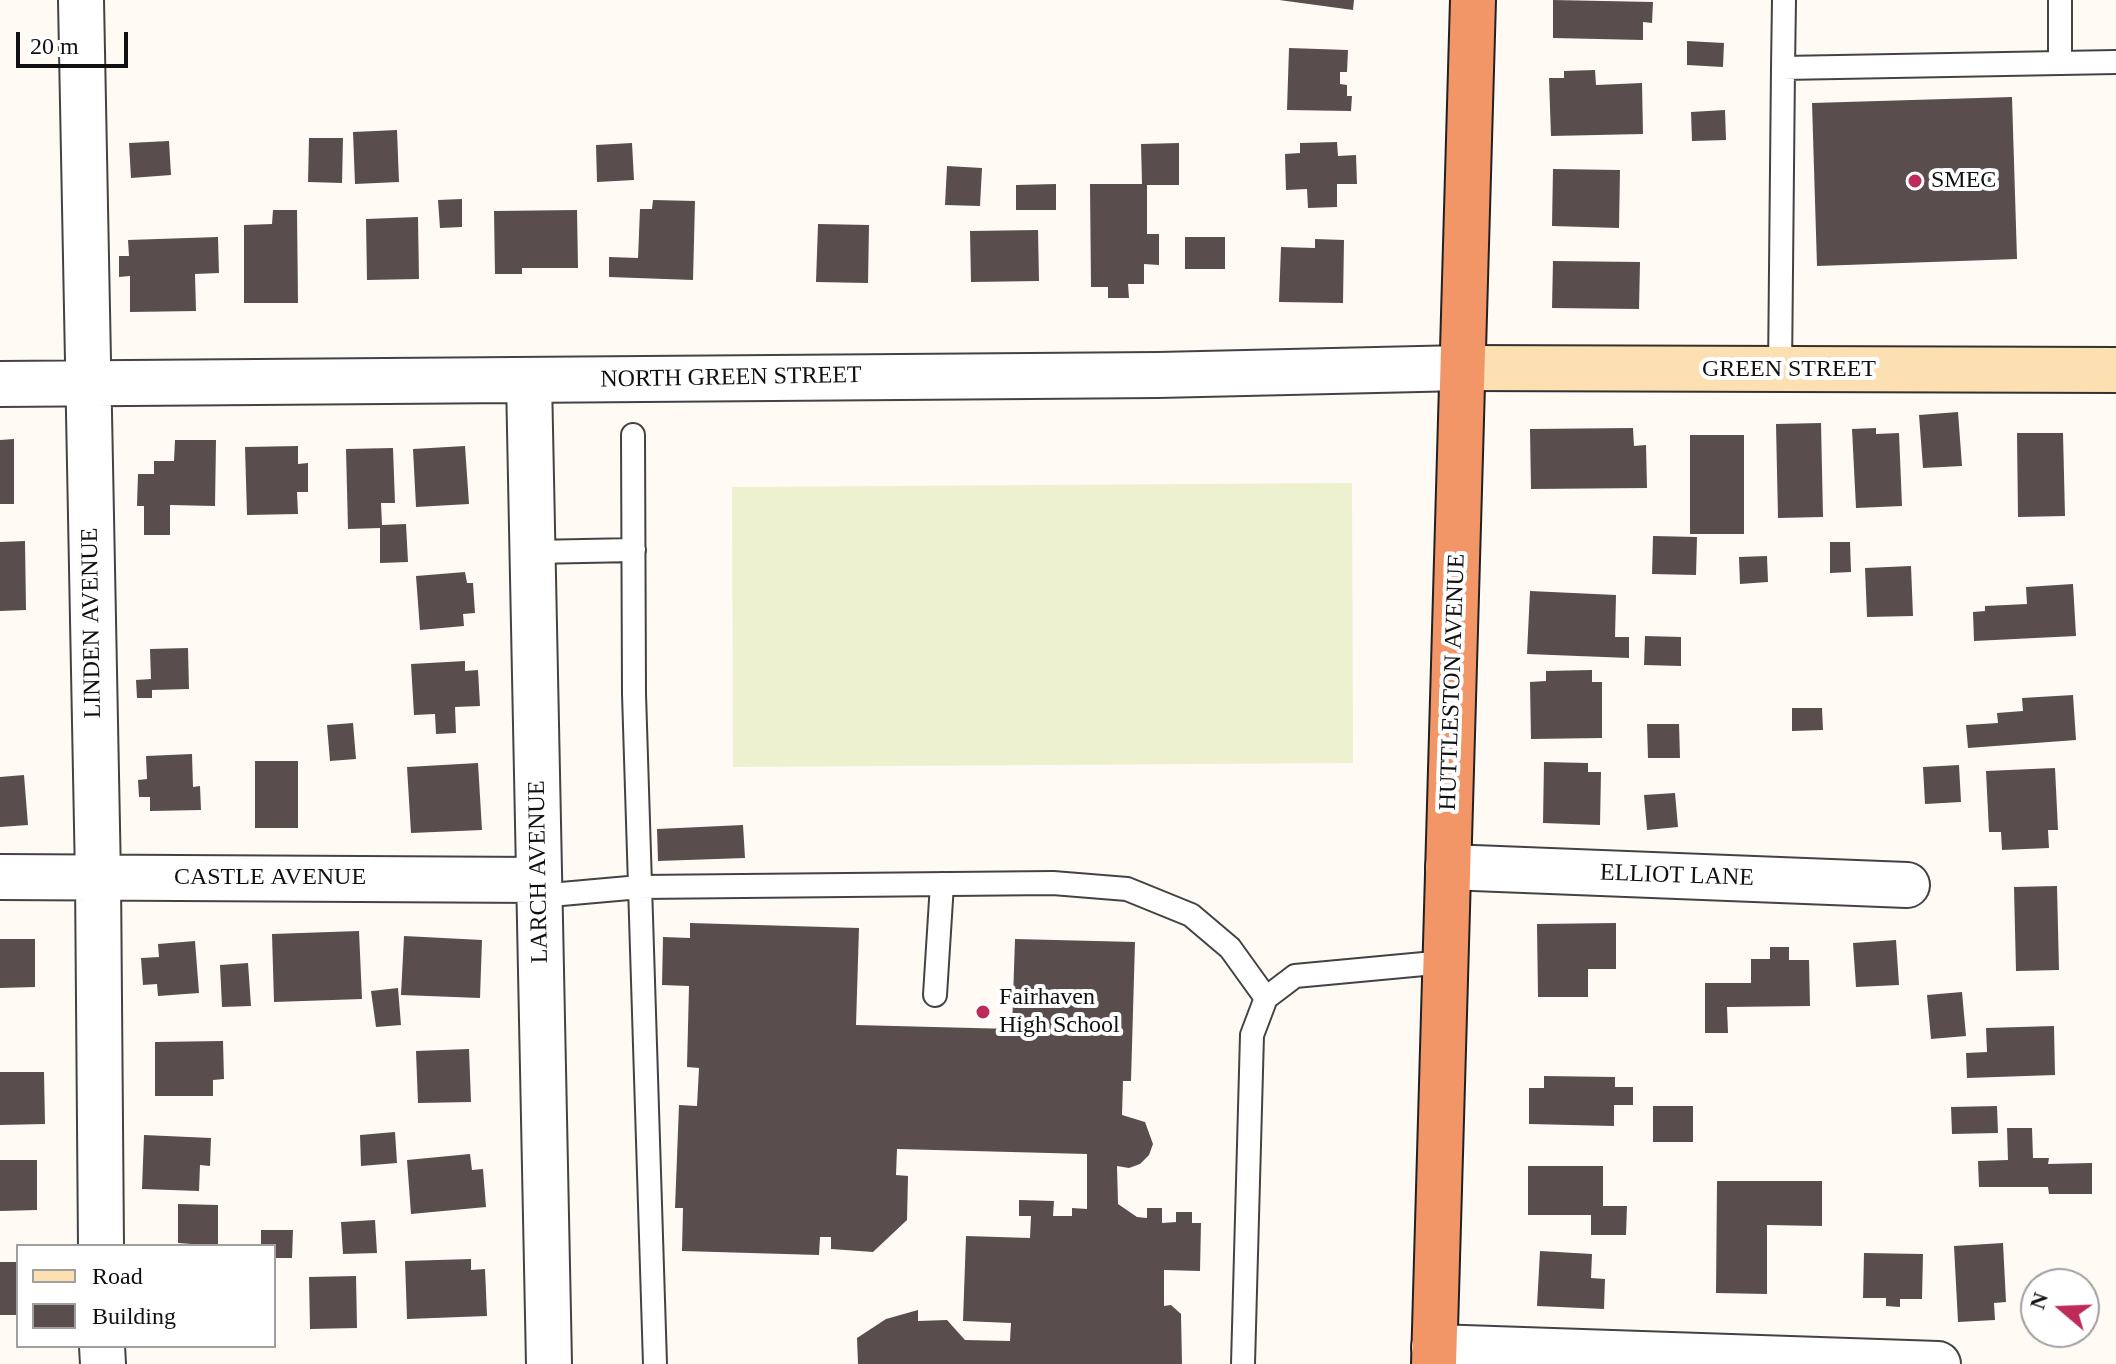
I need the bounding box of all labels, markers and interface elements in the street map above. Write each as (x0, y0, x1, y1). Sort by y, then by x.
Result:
scale bar (20, 16, 132, 66)
text: 20 m (30, 33, 79, 59)
place label: SMEC (1931, 167, 1996, 195)
marker: SMEC (1906, 172, 1924, 190)
street label: GREEN STREET (1702, 356, 1876, 384)
street label: NORTH GREEN STREET (600, 361, 862, 395)
street label: LINDEN AVENUE (76, 527, 108, 719)
street label: HUTTLESTON AVENUE (1434, 553, 1472, 811)
street label: LARCH AVENUE (523, 780, 555, 964)
street label: ELLIOT LANE (1600, 859, 1754, 893)
street label: CASTLE AVENUE (174, 864, 366, 892)
place label: Fairhaven High School (999, 984, 1120, 1040)
marker: Fairhaven High School (974, 1003, 992, 1021)
legend (16, 1244, 276, 1348)
text: Road (92, 1263, 143, 1289)
north arrow (2020, 1268, 2100, 1348)
text: N (2024, 1289, 2053, 1312)
text: Building (92, 1303, 176, 1329)

